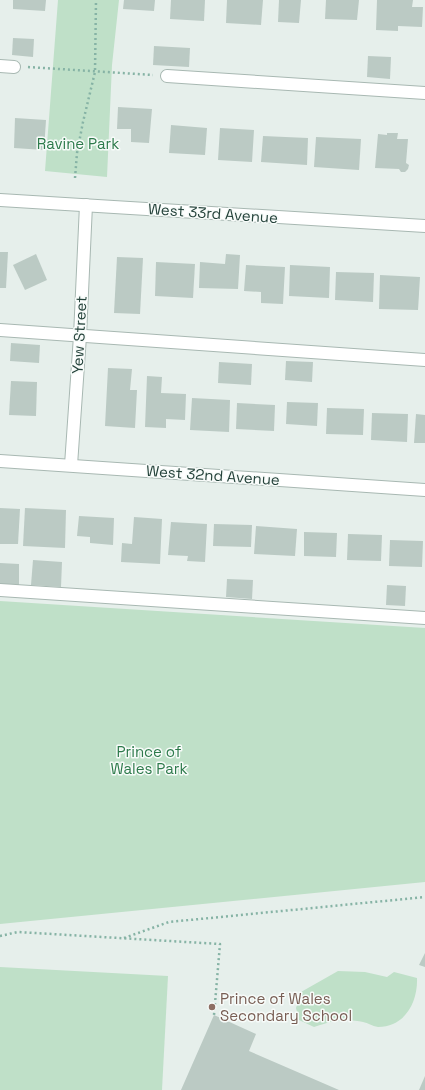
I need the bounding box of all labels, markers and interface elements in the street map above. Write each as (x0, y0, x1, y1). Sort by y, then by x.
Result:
park label: Ravine Park (37, 134, 119, 153)
street label: West 33rd Avenue (147, 199, 279, 227)
street label: Yew Street (67, 295, 91, 375)
street label: West 32nd Avenue (146, 461, 281, 489)
park label: Prince of Wales Park (110, 742, 188, 778)
place label: Prince of Wales Secondary School (220, 989, 352, 1025)
marker: Prince of Wales Secondary School (207, 1002, 217, 1012)

